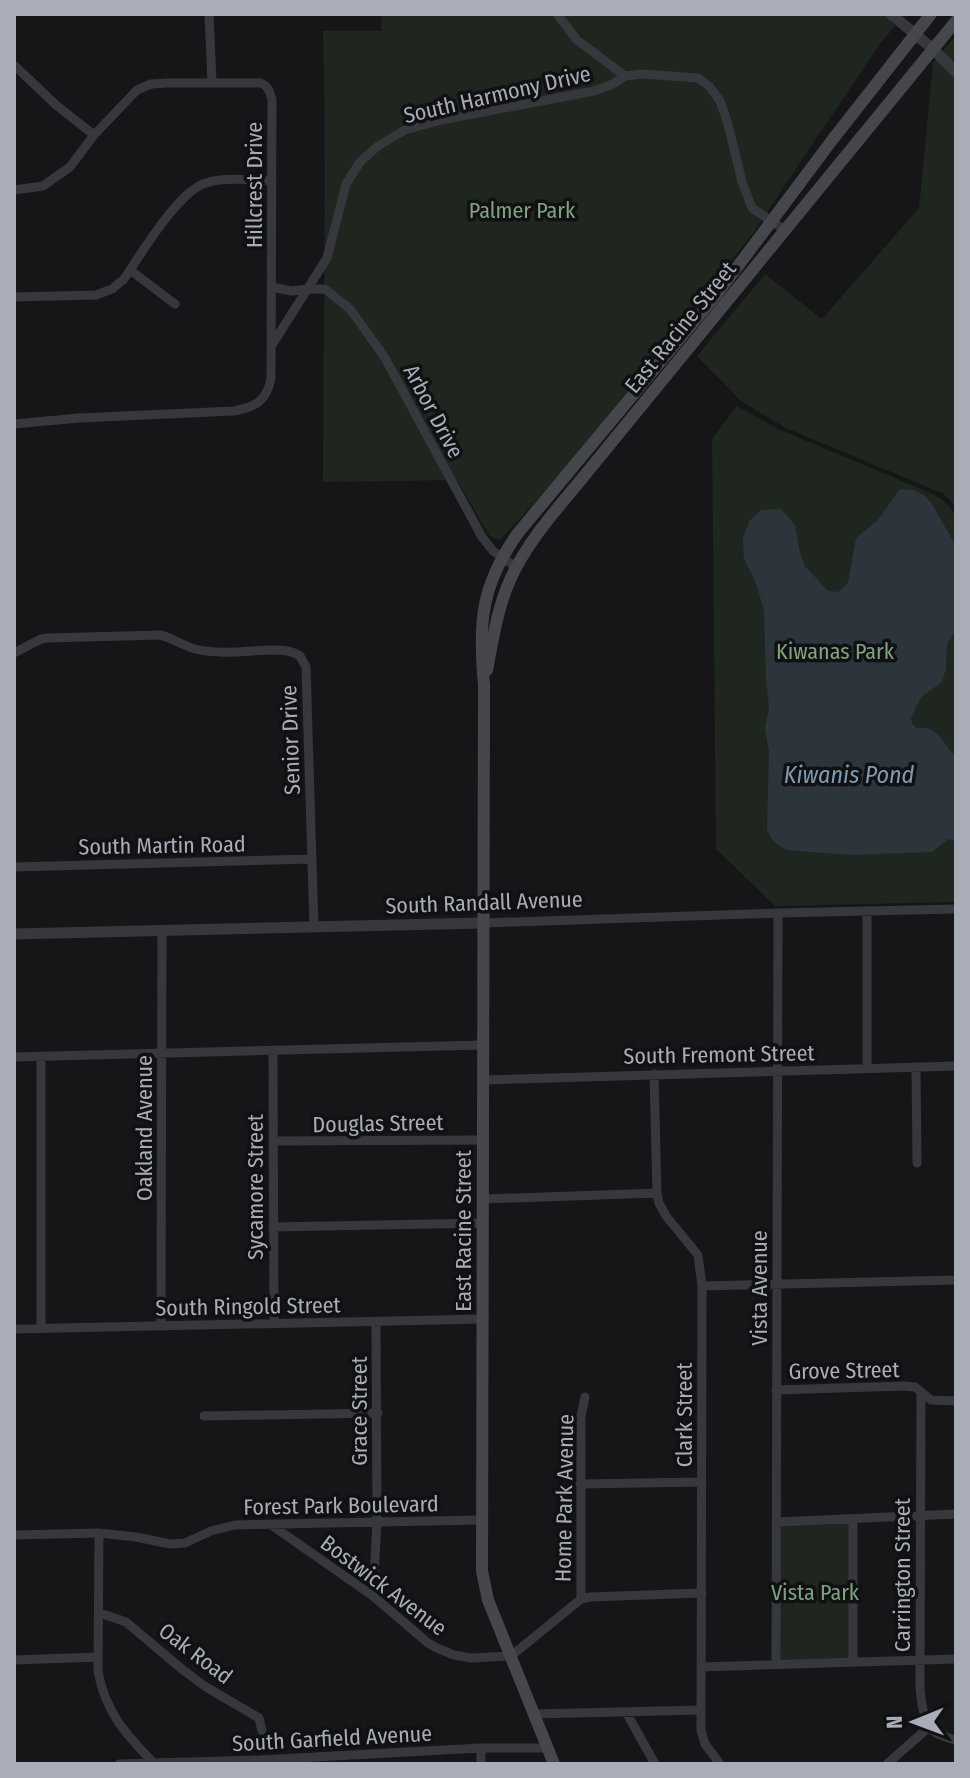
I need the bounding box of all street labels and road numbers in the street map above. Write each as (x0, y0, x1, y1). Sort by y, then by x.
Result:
street label: South Harmony Drive (401, 60, 593, 129)
street label: Hillcrest Drive (241, 122, 268, 248)
street label: East Racine Street (619, 255, 742, 399)
street label: Arbor Drive (398, 360, 469, 463)
street label: Senior Drive (275, 685, 306, 795)
street label: South Martin Road (78, 831, 246, 860)
street label: South Randall Avenue (385, 886, 583, 919)
street label: South Fremont Street (623, 1039, 816, 1070)
street label: Oakland Avenue (131, 1055, 158, 1201)
street label: Douglas Street (312, 1109, 445, 1138)
street label: Sycamore Street (242, 1113, 269, 1260)
street label: East Racine Street (450, 1149, 477, 1312)
street label: Vista Avenue (746, 1230, 773, 1346)
street label: South Ringold Street (155, 1291, 342, 1322)
street label: Grace Street (346, 1355, 373, 1466)
street label: Grove Street (788, 1356, 901, 1385)
street label: Clark Street (671, 1362, 698, 1467)
street label: Home Park Avenue (550, 1414, 579, 1582)
street label: Forest Park Boulevard (243, 1490, 439, 1521)
street label: Carrington Street (889, 1497, 916, 1652)
street label: Bostwick Avenue (315, 1529, 452, 1642)
street label: Oak Road (153, 1617, 238, 1690)
street label: South Garfield Avenue (231, 1720, 433, 1757)

